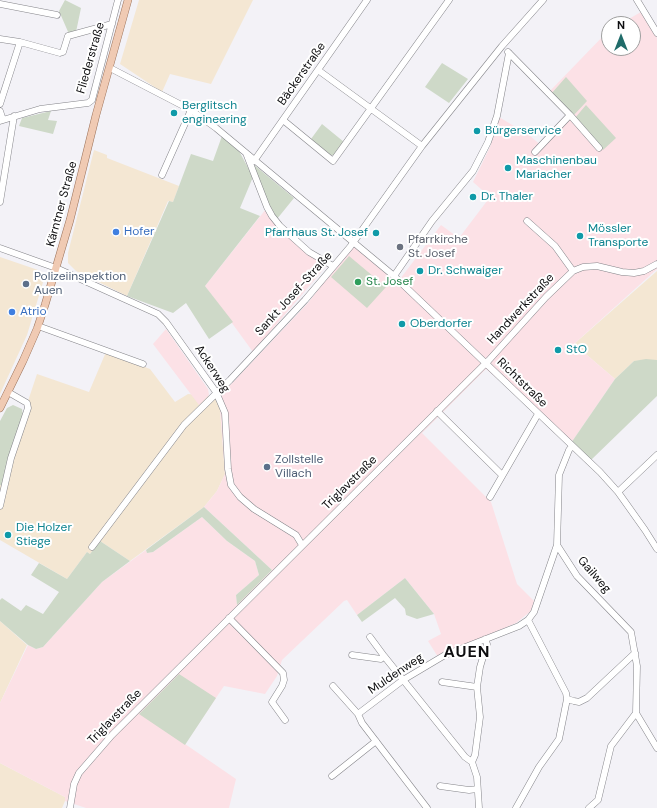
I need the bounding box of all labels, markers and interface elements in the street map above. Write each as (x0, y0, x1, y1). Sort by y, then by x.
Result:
north arrow (601, 16, 641, 56)
text: N (617, 18, 625, 32)
street label: Fliederstraße (74, 21, 108, 95)
street label: Bäckerstraße (275, 40, 329, 108)
place label: Berglitsch engineering (182, 99, 247, 127)
marker: Berglitsch engineering (169, 108, 179, 118)
place label: Bürgerservice (485, 124, 561, 138)
marker: Bürgerservice (472, 126, 482, 136)
place label: Maschinenbau Mariacher (516, 154, 597, 182)
street label: Kärntner Straße (44, 160, 80, 248)
marker: Maschinenbau Mariacher (503, 163, 513, 173)
place label: Dr. Thaler (481, 190, 533, 204)
marker: Dr. Thaler (468, 192, 478, 202)
place label: Mössler Transporte (588, 222, 648, 250)
place label: Hofer (124, 225, 154, 239)
place label: Pfarrhaus St. Josef (265, 226, 368, 240)
marker: Hofer (111, 227, 121, 237)
marker: Pfarrhaus St. Josef (371, 228, 381, 238)
marker: Mössler Transporte (575, 231, 585, 241)
place label: Pfarrkirche St. Josef (408, 233, 468, 261)
marker: Pfarrkirche St. Josef (395, 242, 405, 252)
street label: Sankt Josef-Straße (252, 249, 336, 339)
place label: Dr. Schwaiger (428, 264, 503, 278)
marker: Dr. Schwaiger (415, 266, 425, 276)
place label: Polizeiinspektion Auen (34, 270, 126, 298)
street label: Handwerkstraße (485, 271, 557, 347)
place label: St. Josef (366, 275, 413, 289)
marker: St. Josef (353, 277, 363, 287)
marker: Polizeiinspektion Auen (21, 279, 31, 289)
place label: Atrio (20, 305, 47, 319)
marker: Atrio (7, 307, 17, 317)
place label: Oberdorfer (410, 317, 472, 331)
marker: Oberdorfer (397, 319, 407, 329)
street label: Ackerweg (191, 343, 233, 395)
place label: StO (566, 343, 587, 357)
marker: StO (553, 345, 563, 355)
street label: Richtstraße (494, 355, 550, 411)
place label: Zollstelle Villach (275, 453, 323, 481)
street label: Triglavstraße (320, 453, 380, 513)
marker: Zollstelle Villach (262, 462, 272, 472)
place label: Die Holzer Stiege (16, 521, 72, 549)
marker: Die Holzer Stiege (3, 530, 13, 540)
street label: Gailweg (574, 554, 614, 596)
district label: AUEN (444, 643, 490, 663)
street label: Muldenweg (366, 650, 426, 698)
street label: Triglavstraße (85, 686, 145, 748)

